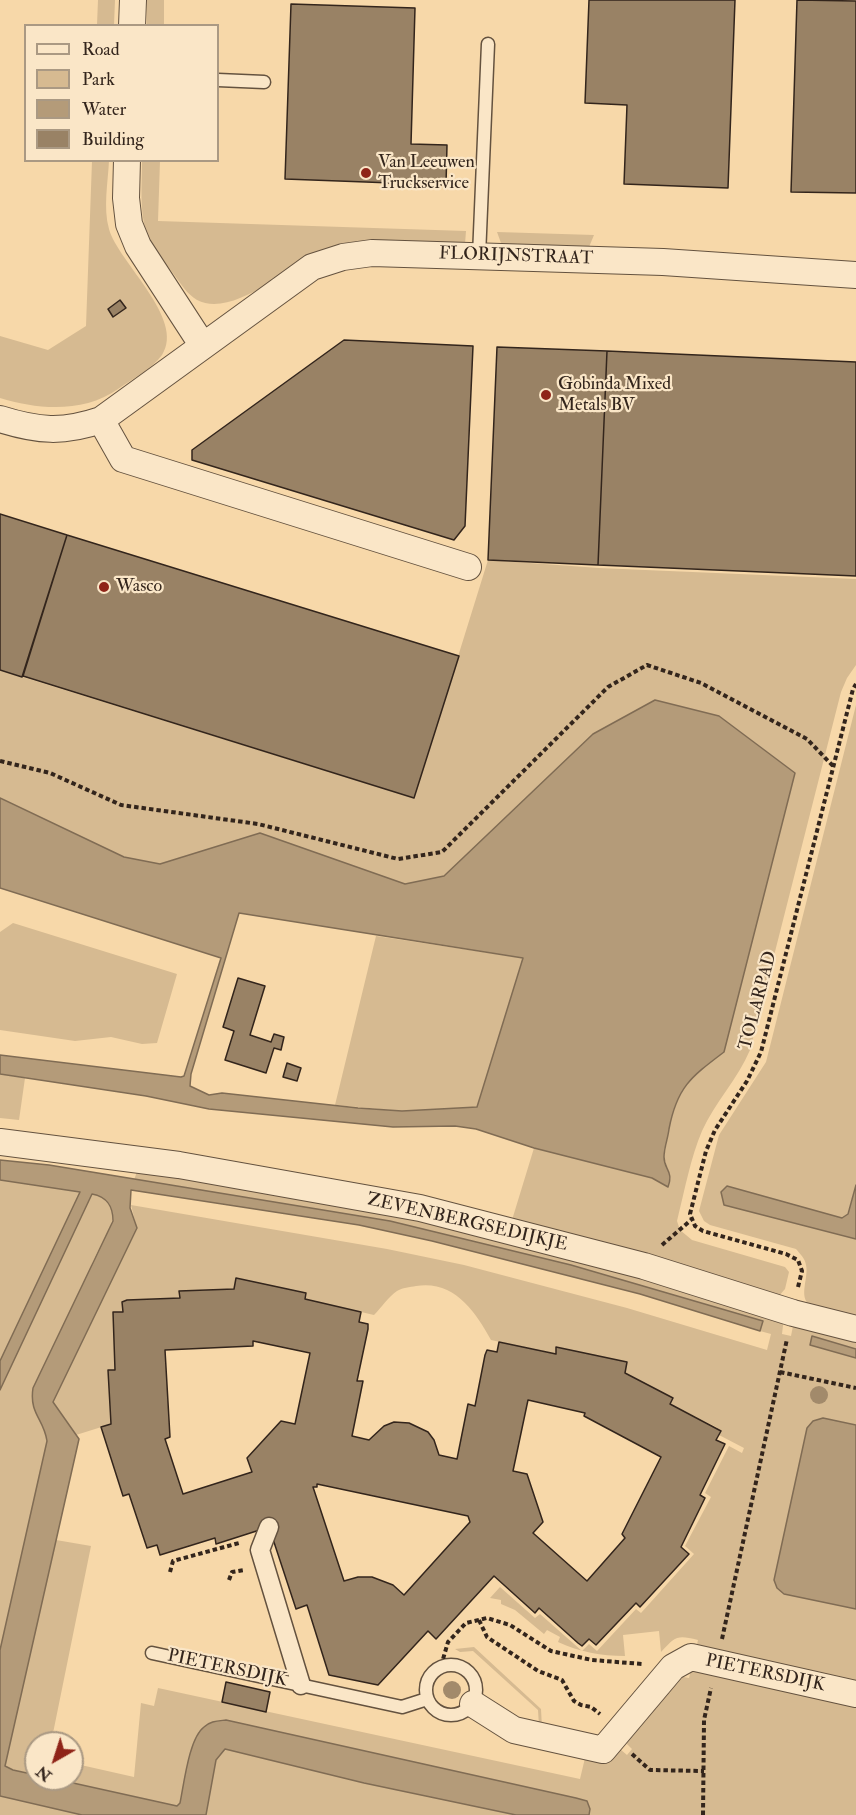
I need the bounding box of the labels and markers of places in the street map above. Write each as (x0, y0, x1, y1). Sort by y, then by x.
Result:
place label: Van Leeuwen Truckservice (378, 152, 475, 195)
marker: Van Leeuwen Truckservice (359, 166, 373, 180)
place label: Gobinda Mixed Metals BV (558, 374, 671, 416)
marker: Gobinda Mixed Metals BV (539, 388, 553, 402)
place label: Wasco (116, 576, 162, 598)
marker: Wasco (97, 580, 111, 594)

